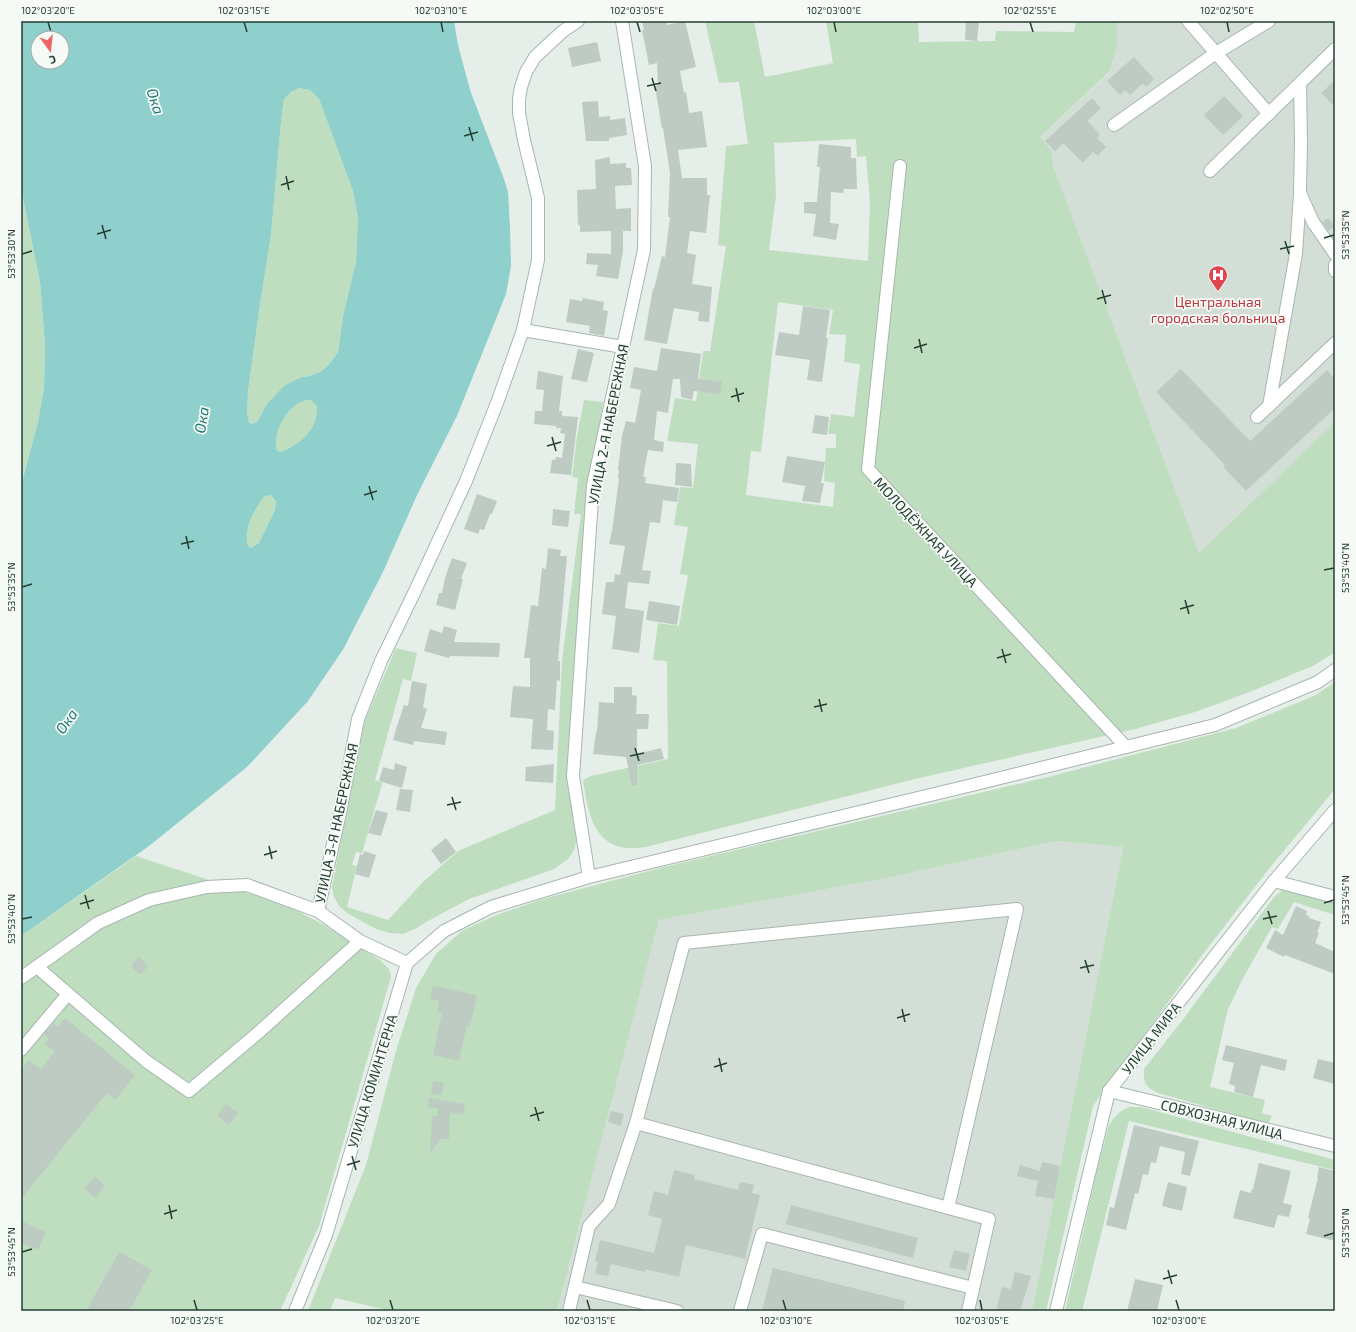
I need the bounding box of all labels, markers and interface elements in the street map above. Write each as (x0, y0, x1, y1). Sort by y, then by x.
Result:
text: 102°03'20"E (21, 4, 75, 16)
text: 102°03'15"E (218, 4, 270, 16)
text: 102°03'10"E (415, 4, 467, 16)
text: 102°03'05"E (610, 4, 664, 16)
text: 102°03'00"E (807, 4, 861, 16)
text: 102°02'55"E (1004, 4, 1057, 16)
text: 102°02'50"E (1200, 4, 1254, 16)
north arrow (30, 30, 70, 70)
text: С (47, 53, 58, 67)
water label: Ока (143, 86, 169, 116)
text: 53°53'35"N (1339, 210, 1351, 260)
text: 53°53'30"N (5, 229, 17, 279)
hospital icon: Центральная городская больница (1207, 264, 1229, 292)
place label: Центральная городская больница (1151, 293, 1285, 326)
street label: УЛИЦА 2-Я НАБЕРЕЖНАЯ (584, 342, 632, 506)
water label: Ока (190, 405, 212, 435)
street label: МОЛОДЁЖНАЯ УЛИЦА (871, 473, 982, 591)
text: 53°53'40"N (1339, 543, 1351, 593)
text: 53°53'35"N (5, 562, 17, 612)
water label: Ока (51, 705, 81, 737)
street label: УЛИЦА 3-Я НАБЕРЕЖНАЯ (311, 741, 361, 905)
text: 53°53'45"N (1339, 875, 1351, 925)
text: 53°53'40"N (5, 894, 17, 944)
street label: УЛИЦА МИРА (1118, 998, 1184, 1077)
street label: УЛИЦА КОМИНТЕРНА (344, 1012, 400, 1150)
street label: СОВХОЗНАЯ УЛИЦА (1159, 1096, 1285, 1142)
text: 53°53'50"N (1339, 1208, 1351, 1258)
text: 53°53'45"N (5, 1227, 17, 1277)
text: 102°03'25"E (170, 1314, 224, 1326)
text: 102°03'20"E (366, 1314, 420, 1326)
text: 102°03'15"E (564, 1314, 616, 1326)
text: 102°03'10"E (760, 1314, 812, 1326)
text: 102°03'05"E (955, 1314, 1009, 1326)
text: 102°03'00"E (1152, 1314, 1206, 1326)

